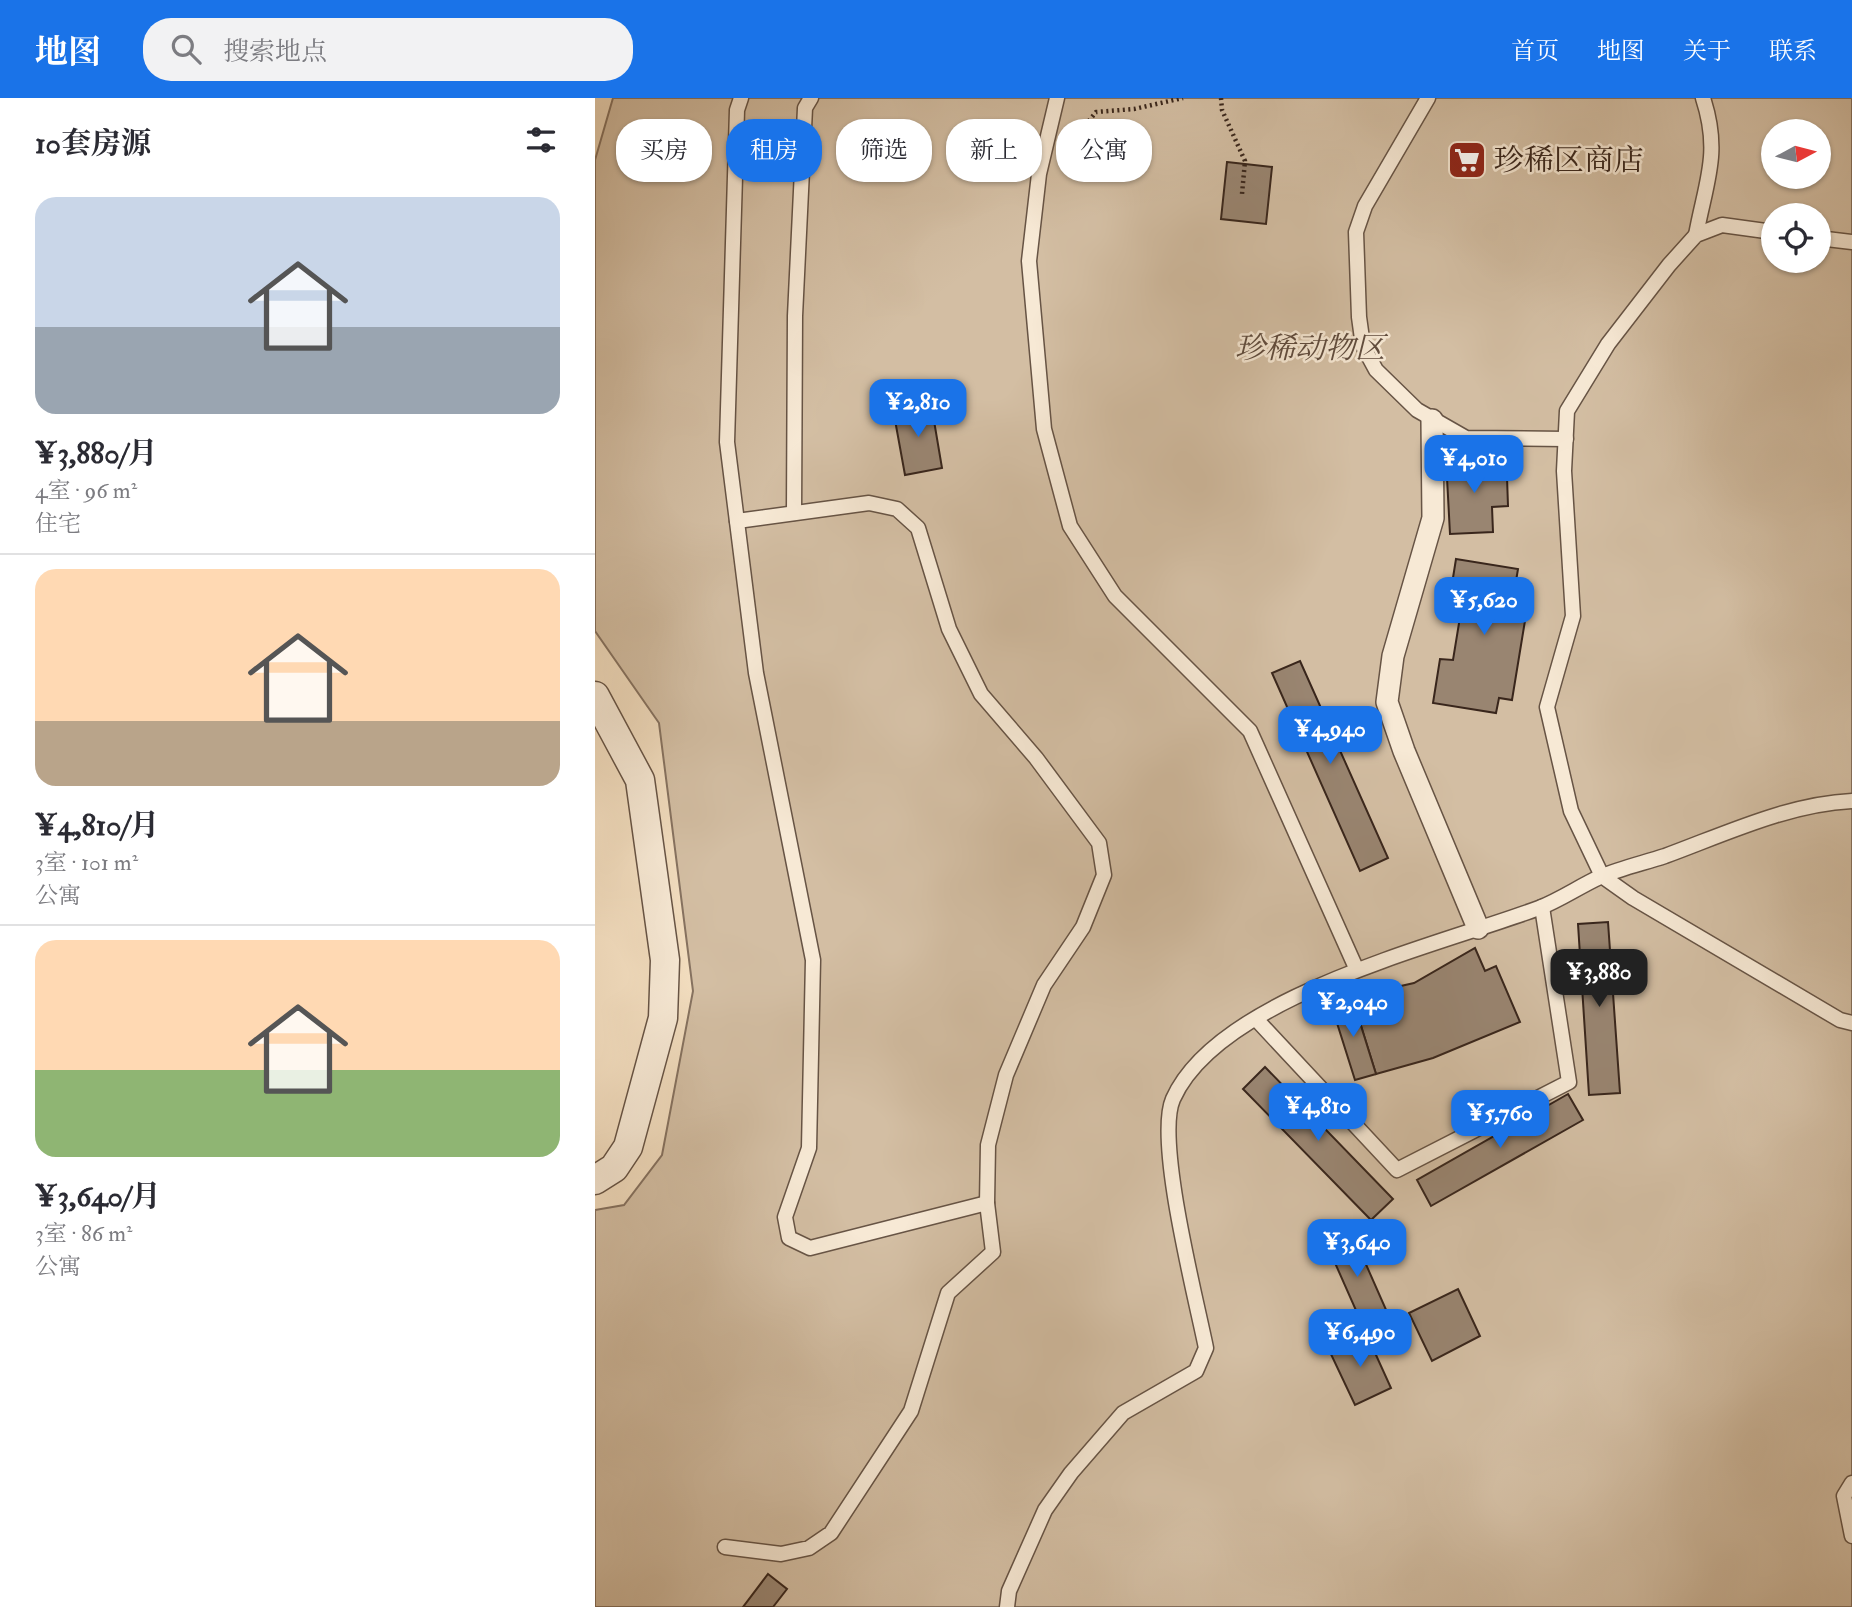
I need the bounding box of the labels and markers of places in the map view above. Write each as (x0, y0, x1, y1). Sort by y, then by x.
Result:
supermarket icon: 珍稀区商店 (1446, 139, 1488, 181)
place label: 珍稀区商店 (1494, 142, 1644, 179)
pin: ¥2,810 (861, 380, 975, 439)
pin: ¥4,010 (1417, 436, 1531, 495)
pin: ¥5,620 (1427, 578, 1541, 637)
pin: ¥4,940 (1273, 706, 1387, 766)
pin: ¥3,880 (1542, 950, 1656, 1009)
pin: ¥2,040 (1296, 979, 1410, 1039)
pin: ¥4,810 (1261, 1084, 1375, 1143)
pin: ¥5,760 (1443, 1090, 1557, 1150)
pin: ¥3,640 (1300, 1220, 1414, 1279)
pin: ¥6,490 (1303, 1310, 1417, 1369)

